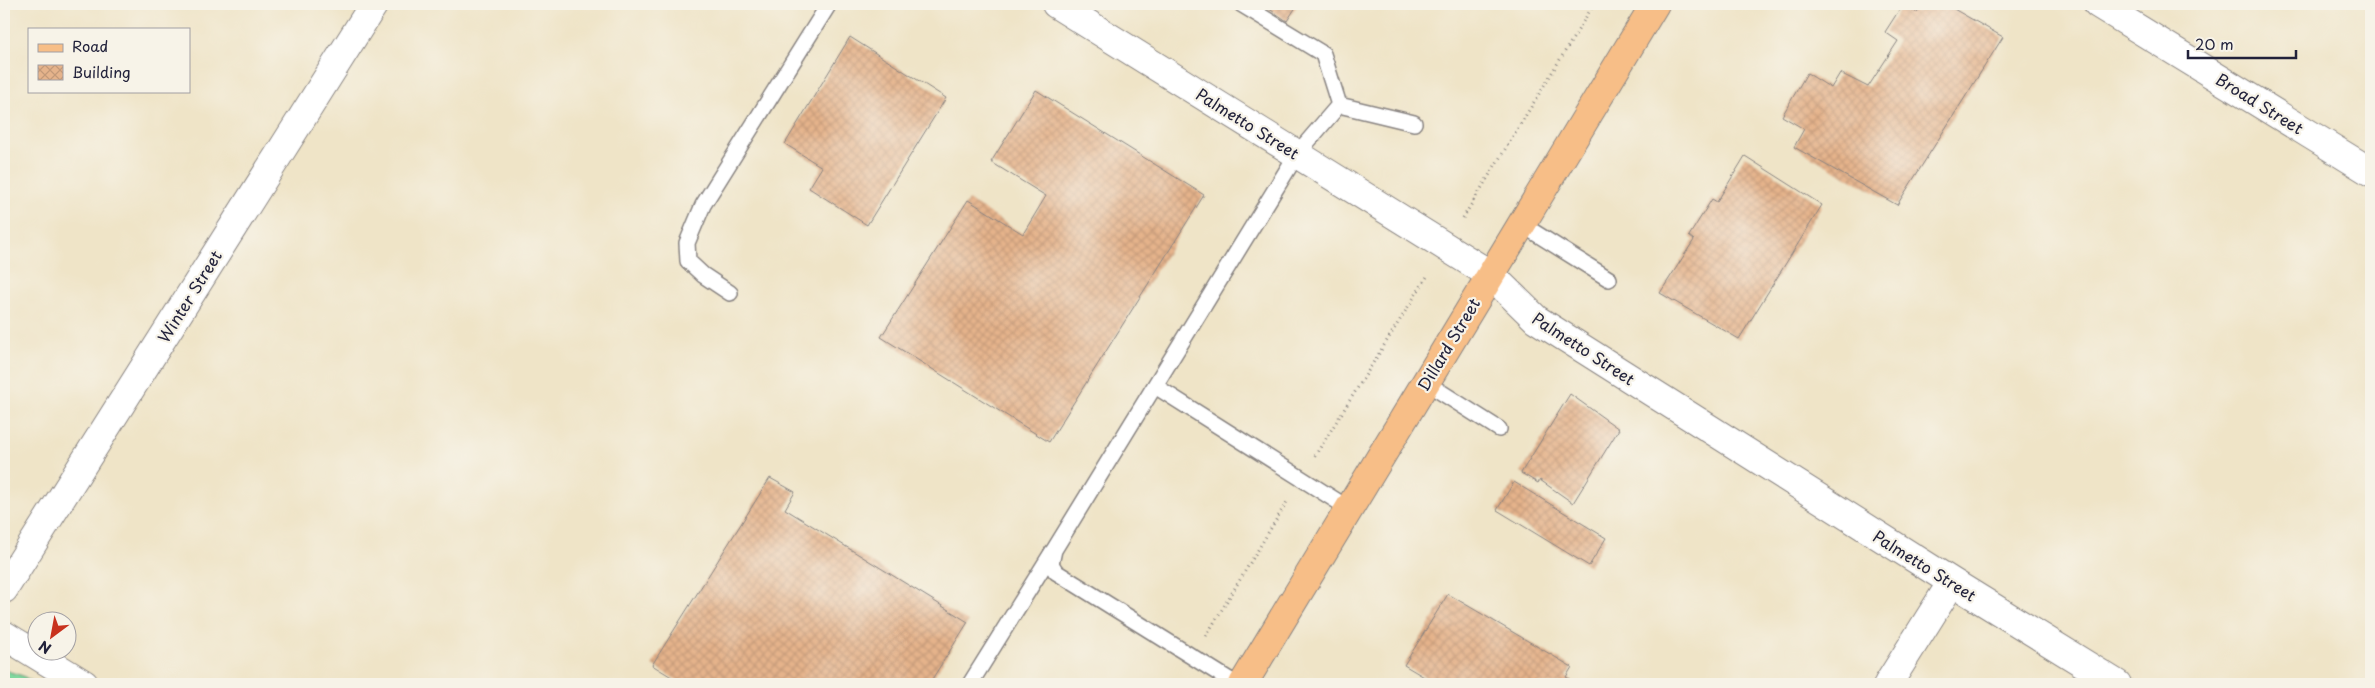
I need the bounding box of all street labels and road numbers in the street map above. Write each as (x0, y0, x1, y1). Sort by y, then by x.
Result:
street label: Broad Street (2211, 66, 2309, 140)
street label: Palmetto Street (1192, 82, 1304, 164)
street label: Winter Street (151, 245, 227, 347)
street label: Dillard Street (1411, 293, 1485, 395)
street label: Palmetto Street (1528, 306, 1640, 390)
street label: Palmetto Street (1869, 524, 1981, 606)

